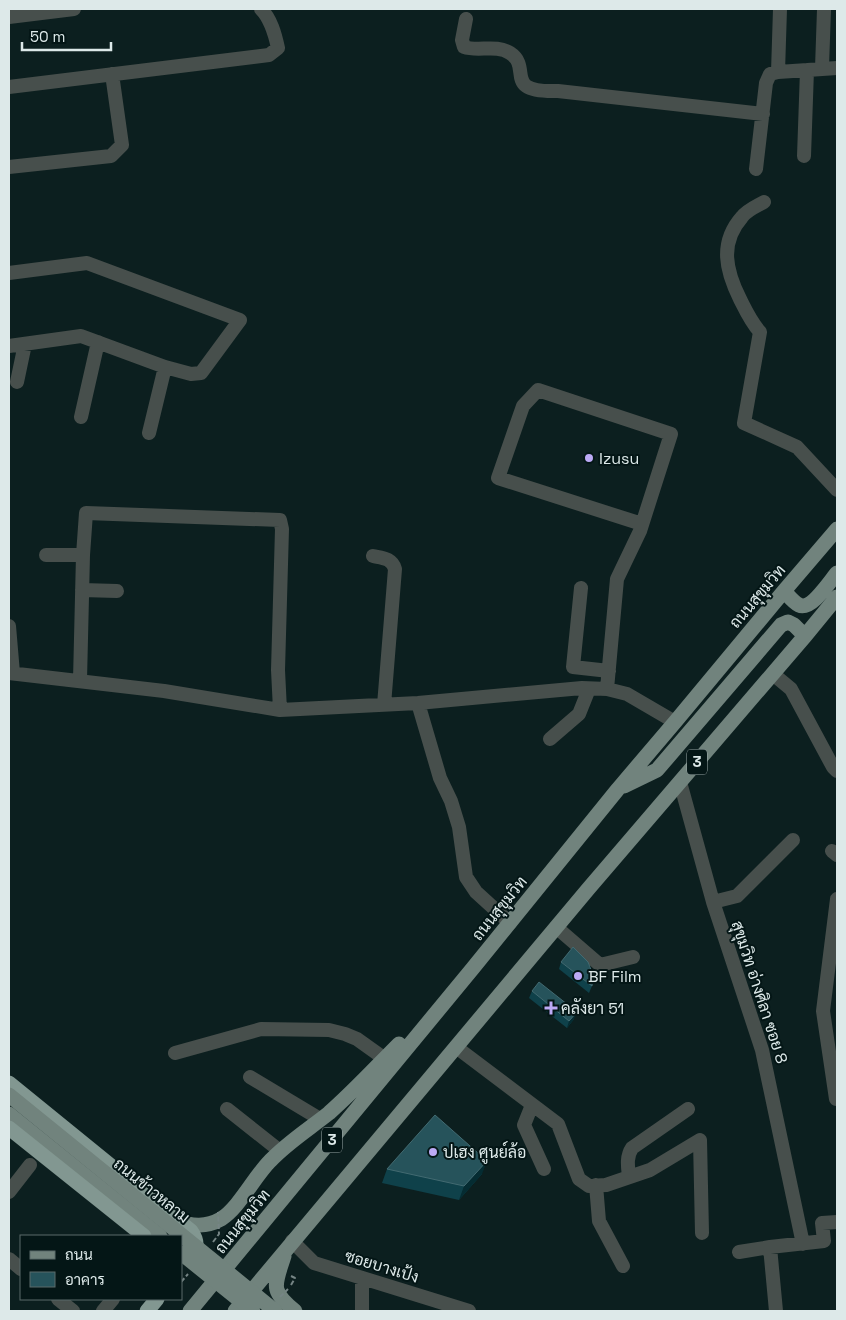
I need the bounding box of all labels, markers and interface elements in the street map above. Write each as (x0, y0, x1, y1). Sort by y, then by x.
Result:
scale bar (22, 20, 111, 52)
text: 50 m (30, 27, 65, 46)
place label: Izusu (599, 448, 639, 469)
marker: Izusu (583, 452, 595, 464)
street label: ถนนสุขุมวิท (725, 560, 791, 633)
road number: 3 (687, 750, 707, 774)
street label: ถนนสุขุมวิท (467, 872, 533, 945)
street label: สุขุมวิท อ่างศิลา ซอย 8 (726, 918, 793, 1067)
place label: BF Film (588, 966, 642, 987)
marker: BF Film (572, 970, 584, 982)
place label: คลังยา 51 (561, 998, 624, 1019)
marker: คลังยา 51 (545, 1002, 557, 1014)
road number: 3 (322, 1128, 342, 1152)
place label: ปเฮง ศูนย์ล้อ (443, 1140, 527, 1164)
marker: ปเฮง ศูนย์ล้อ (427, 1146, 439, 1158)
street label: ถนนข้าวหลาม (109, 1153, 194, 1228)
street label: ถนนสุขุมวิท (210, 1185, 276, 1258)
legend (20, 1235, 182, 1300)
text: ถนน (65, 1245, 93, 1264)
street label: ซอยบางเป้ง (342, 1245, 421, 1288)
text: อาคาร (65, 1270, 105, 1289)

